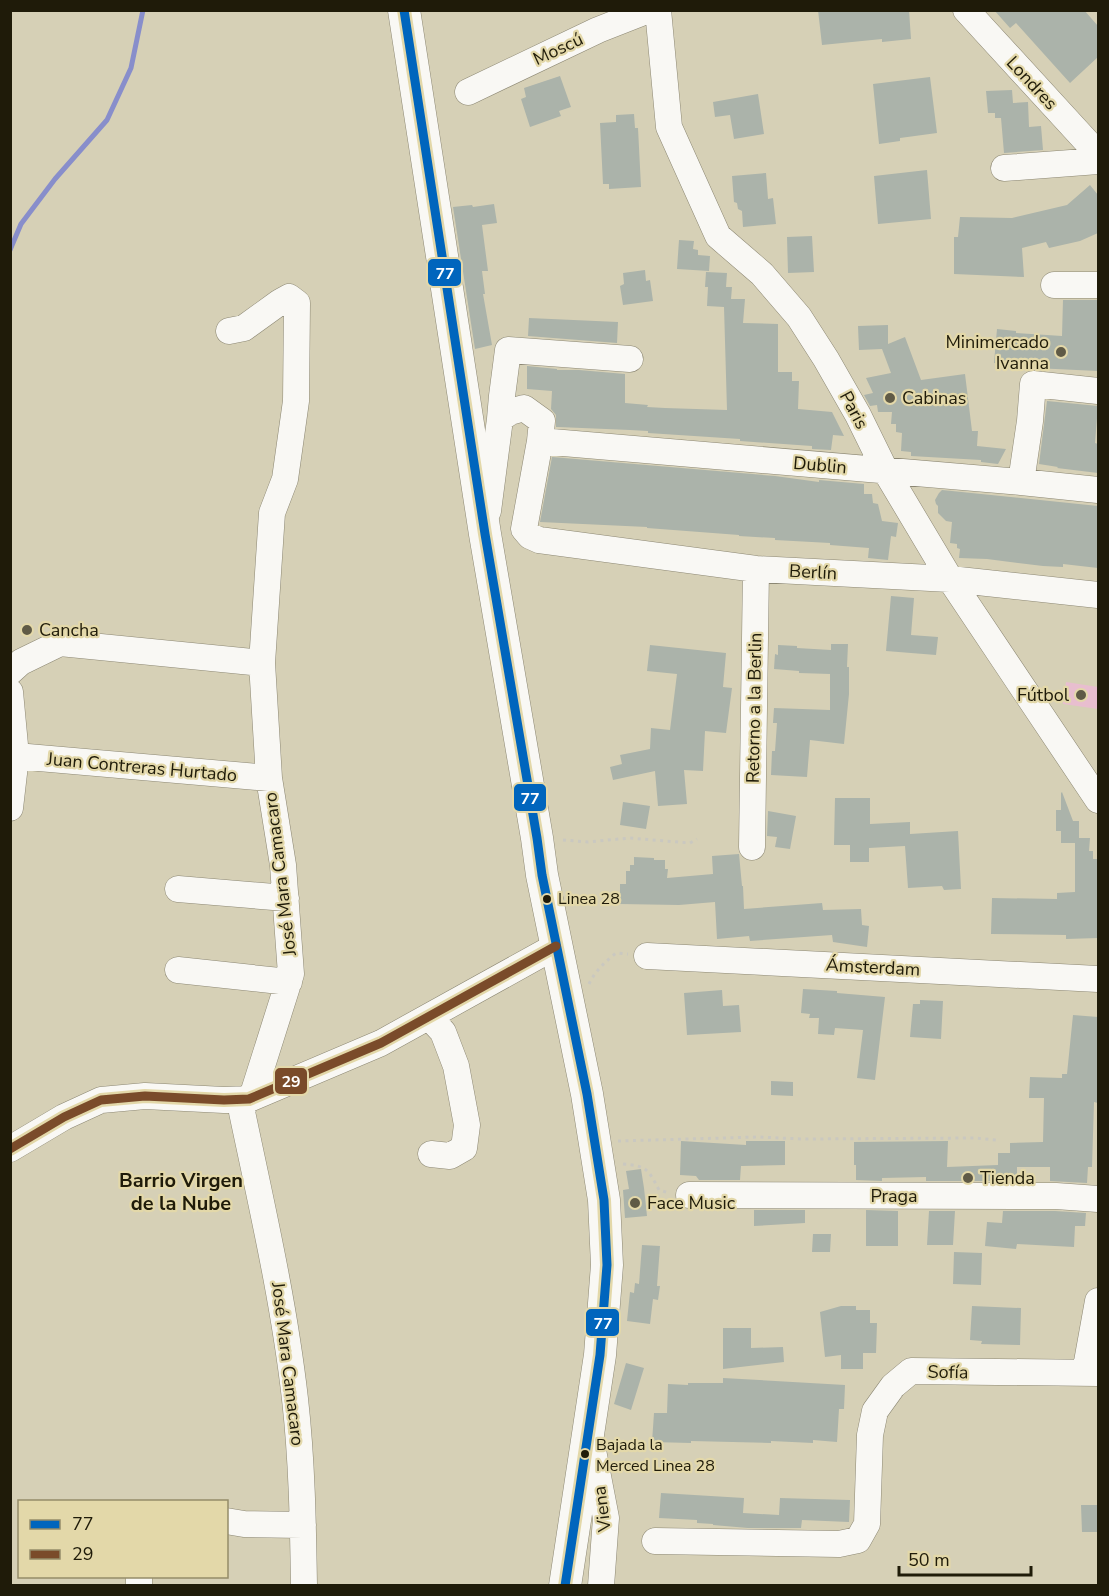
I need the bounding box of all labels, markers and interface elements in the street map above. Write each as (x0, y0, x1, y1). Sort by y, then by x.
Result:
street label: Moscú (529, 27, 587, 71)
street label: Londres (1001, 51, 1063, 115)
line badge: 77 (427, 258, 462, 287)
text: 77 (435, 263, 455, 285)
place label: Minimercado Ivanna (945, 330, 1049, 375)
marker: Minimercado Ivanna (1054, 345, 1068, 359)
place label: Cabinas (902, 386, 966, 410)
street label: Paris (834, 387, 874, 433)
marker: Cabinas (883, 391, 897, 405)
street label: Dublin (792, 451, 848, 479)
street label: Berlín (788, 559, 838, 585)
place label: Cancha (39, 618, 99, 642)
marker: Cancha (20, 623, 34, 637)
street label: Retorno a la Berlin (741, 633, 767, 783)
place label: Fútbol (1017, 683, 1070, 707)
marker: Fútbol (1074, 688, 1088, 702)
street label: Juan Contreras Hurtado (45, 747, 238, 787)
line badge: 77 (513, 783, 547, 812)
text: 77 (520, 788, 540, 810)
street label: José Mara Camacaro (258, 791, 302, 958)
place label: Linea 28 (558, 888, 620, 910)
marker: Linea 28 (541, 893, 553, 905)
street label: Ámsterdam (825, 953, 921, 981)
line badge: 29 (274, 1067, 308, 1095)
text: 29 (281, 1071, 301, 1093)
place label: Tienda (980, 1166, 1035, 1190)
district label: Barrio Virgen de la Nube (119, 1167, 243, 1217)
marker: Tienda (961, 1171, 975, 1185)
street label: Praga (870, 1184, 918, 1208)
place label: Face Music (647, 1191, 735, 1215)
marker: Face Music (628, 1196, 642, 1210)
street label: José Mara Camacaro (266, 1280, 310, 1447)
line badge: 77 (585, 1308, 620, 1337)
text: 77 (593, 1313, 613, 1335)
street label: Sofía (927, 1360, 969, 1384)
place label: Bajada la Merced Linea 28 (596, 1434, 715, 1477)
marker: Bajada la Merced Linea 28 (579, 1448, 591, 1460)
street label: Viena (587, 1485, 617, 1534)
legend (18, 1500, 228, 1578)
text: 77 (72, 1512, 94, 1536)
scale bar (899, 1539, 1031, 1577)
text: 29 (72, 1542, 94, 1566)
text: 50 m (908, 1548, 950, 1572)

